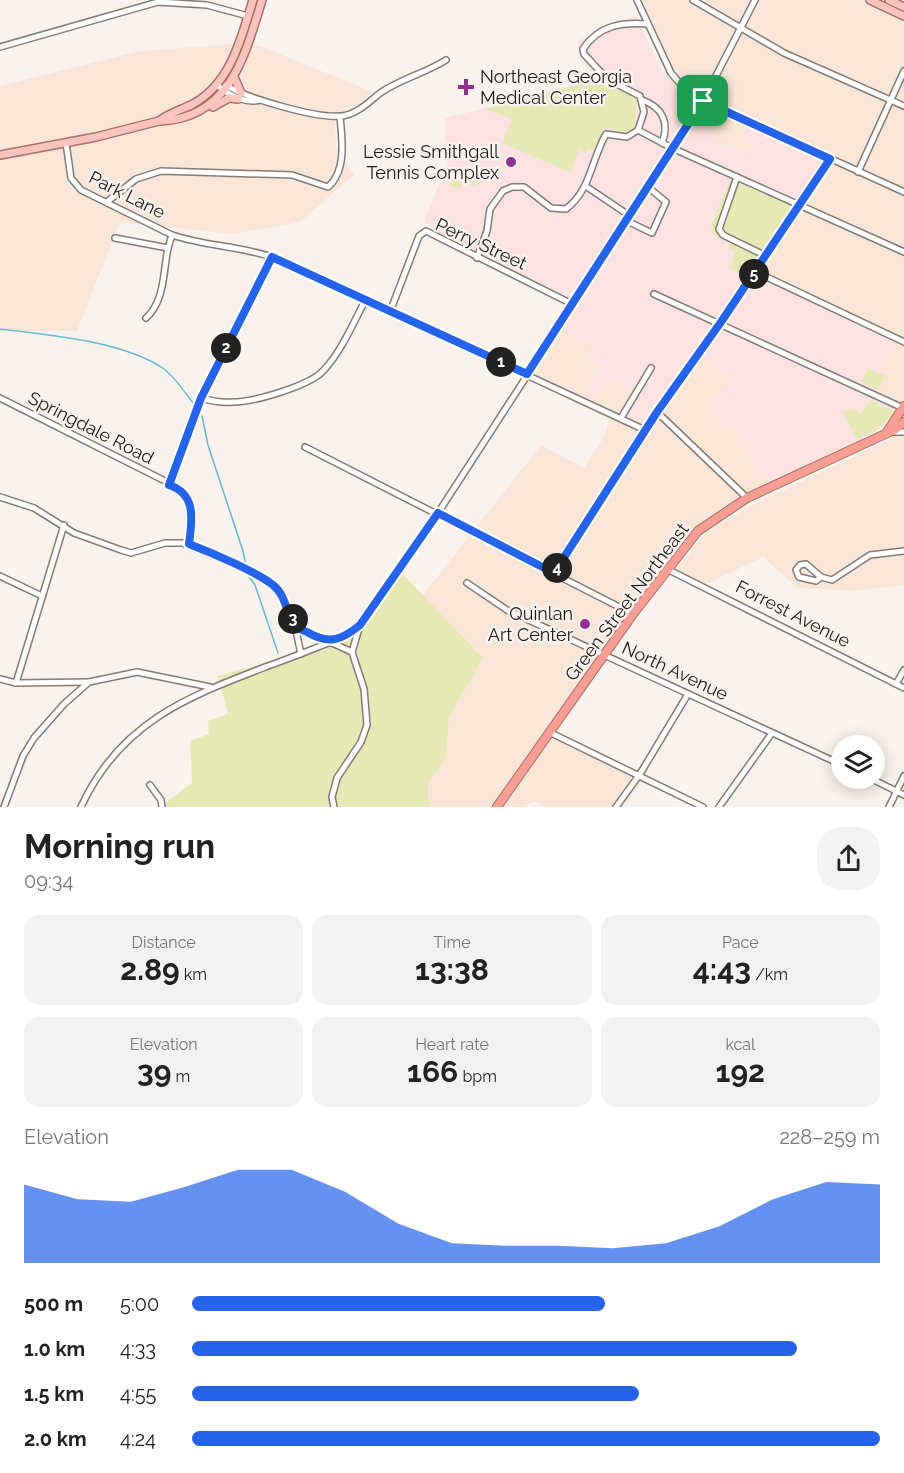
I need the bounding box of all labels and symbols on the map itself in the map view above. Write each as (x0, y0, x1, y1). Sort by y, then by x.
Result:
place label: Northeast Georgia Medical Center (480, 66, 632, 108)
pin (677, 75, 728, 126)
marker: Northeast Georgia Medical Center (457, 78, 475, 96)
place label: Lessie Smithgall Tennis Complex (363, 141, 499, 183)
marker: Lessie Smithgall Tennis Complex (504, 155, 518, 169)
street label: Park Lane (86, 166, 169, 223)
street label: Perry Street (432, 213, 530, 274)
pin: 5 (739, 259, 769, 289)
pin: 2 (211, 333, 241, 363)
pin: 1 (486, 347, 516, 377)
street label: Springdale Road (25, 387, 158, 468)
street label: Green Street Northeast (560, 519, 693, 685)
pin: 4 (542, 553, 572, 583)
street label: Forrest Avenue (733, 576, 854, 652)
place label: Quinlan Art Center (488, 603, 574, 645)
pin: 3 (278, 604, 308, 634)
marker: Quinlan Art Center (578, 617, 592, 631)
street label: North Avenue (619, 637, 732, 704)

